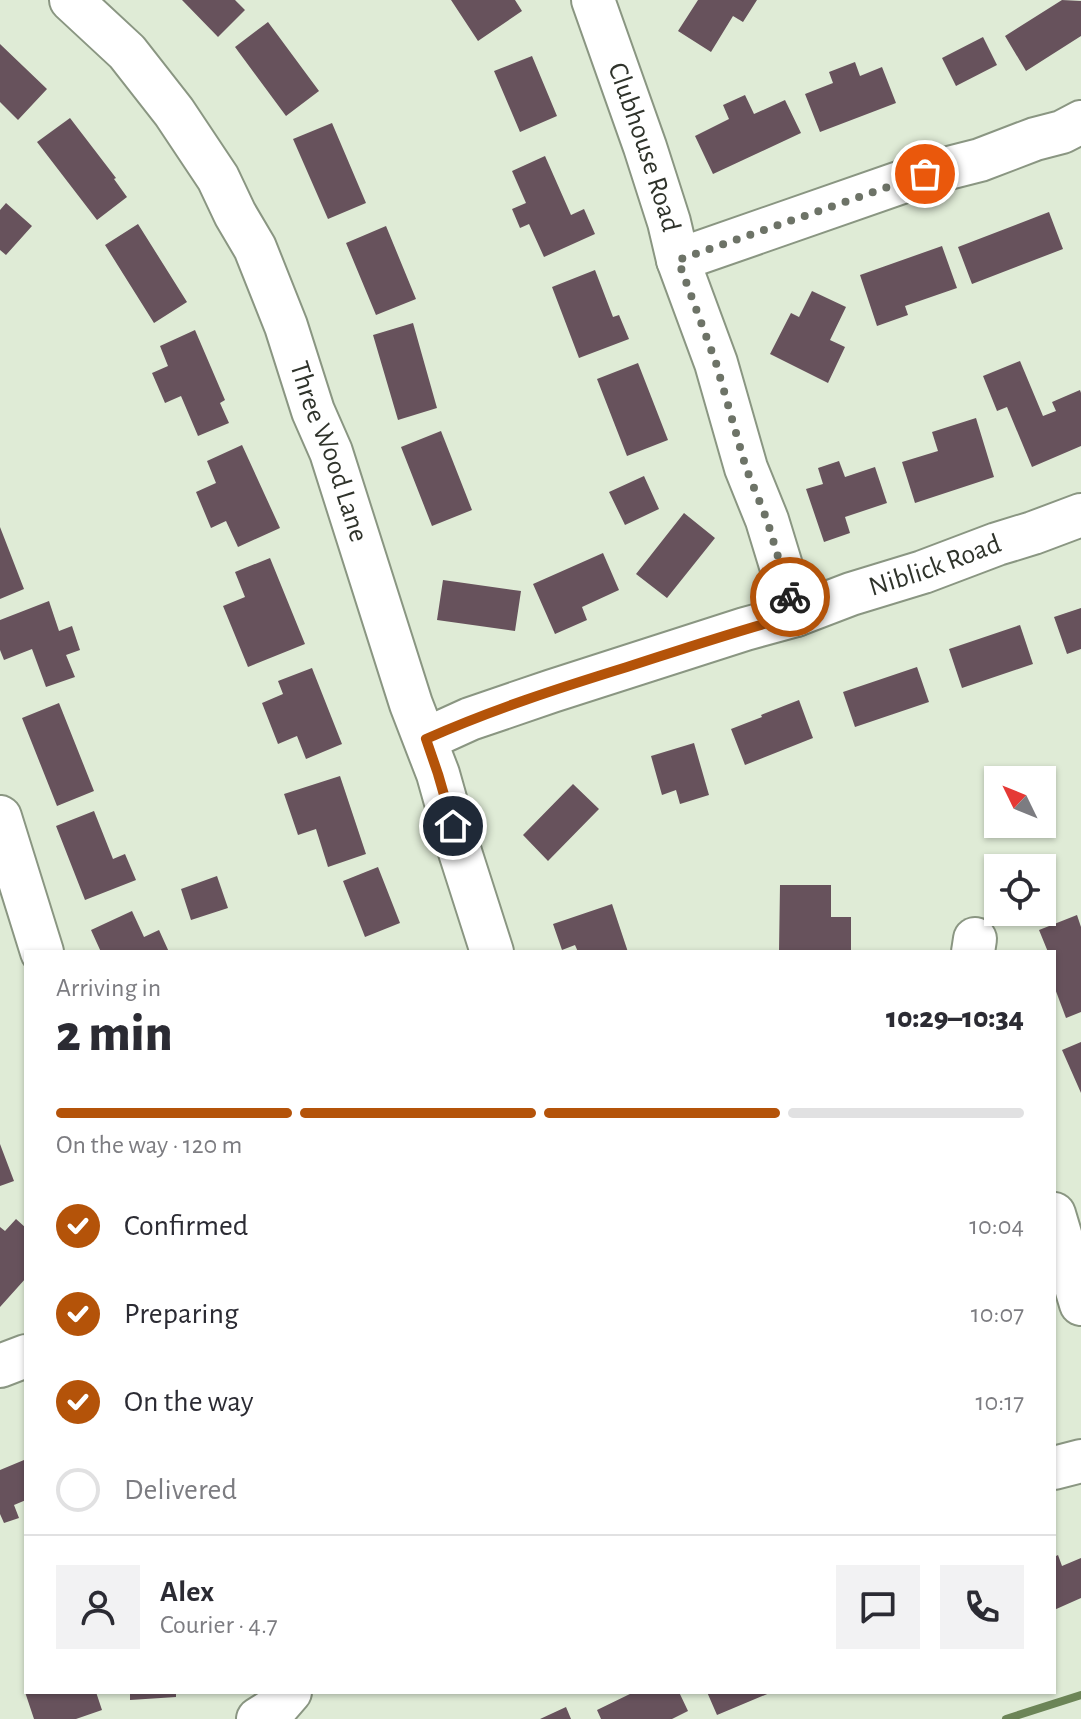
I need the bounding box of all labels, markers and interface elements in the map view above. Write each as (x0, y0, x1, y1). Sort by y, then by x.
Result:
street label: Clubhouse Road (602, 59, 685, 235)
pin (891, 140, 959, 208)
icon: bag (903, 152, 947, 196)
street label: Three Wood Lane (284, 358, 373, 545)
street label: Niblick Road (866, 530, 1005, 602)
courier (750, 557, 830, 637)
icon: bike (768, 575, 812, 619)
north arrow (984, 766, 1056, 838)
map controls (984, 766, 1056, 926)
pin (419, 792, 487, 860)
icon: home (431, 804, 475, 848)
button: locate (984, 854, 1056, 926)
text: Arriving in (56, 975, 161, 1001)
text: 10:29–10:34 (886, 1003, 1024, 1033)
text: 2 min (56, 1008, 172, 1060)
text: On the way · 120 m (56, 1132, 242, 1158)
icon: check (56, 1204, 100, 1248)
text: Confirmed (124, 1211, 248, 1241)
text: 10:04 (969, 1213, 1024, 1239)
icon: check (56, 1292, 100, 1336)
text: Preparing (124, 1299, 239, 1329)
text: 10:07 (971, 1301, 1024, 1327)
icon: check (56, 1380, 100, 1424)
text: On the way (124, 1387, 253, 1417)
text: 10:17 (976, 1389, 1024, 1415)
text: Delivered (124, 1475, 237, 1505)
button: person (56, 1565, 140, 1649)
button: chat (836, 1565, 920, 1649)
button: phone (940, 1565, 1024, 1649)
text: Alex (160, 1577, 214, 1607)
text: Courier · 4.7 (160, 1612, 278, 1638)

